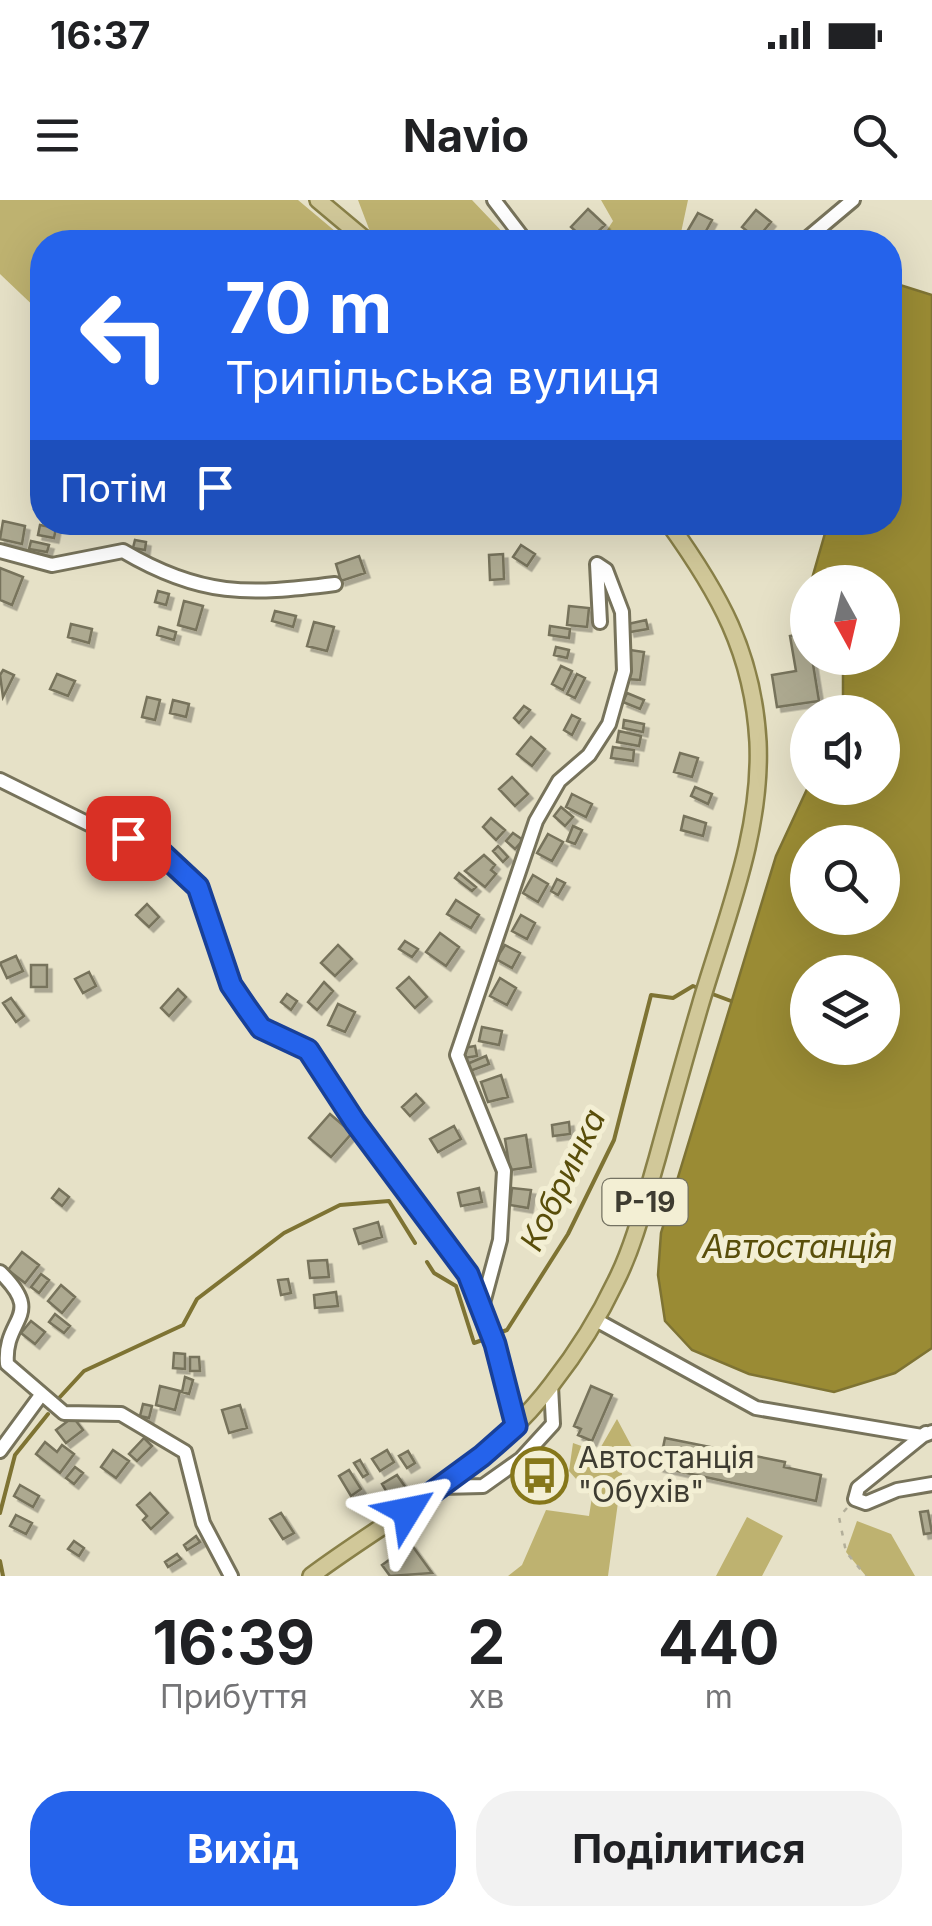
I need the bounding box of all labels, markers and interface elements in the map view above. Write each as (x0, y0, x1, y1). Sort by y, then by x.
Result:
text: 16:37 (50, 12, 150, 58)
icon: menu (30, 108, 85, 163)
text: Navio (403, 108, 529, 163)
icon: search (847, 108, 902, 163)
text: 70 m (225, 265, 392, 350)
icon: left (60, 270, 190, 400)
text: Трипільська вулиця (225, 350, 660, 405)
icon: arrive (188, 460, 243, 515)
text: Потім (60, 465, 168, 511)
north arrow (790, 565, 900, 675)
map controls (790, 565, 900, 1065)
button: sound (790, 695, 900, 805)
pin (86, 796, 171, 881)
icon: arrive (101, 811, 156, 866)
button: search (790, 825, 900, 935)
button: layers (790, 955, 900, 1065)
water label: Кобринка (512, 1103, 614, 1257)
road number: Р-19 (602, 1179, 688, 1225)
water label: Автостанція (701, 1227, 892, 1266)
place label: Автостанція "Обухів" (578, 1439, 755, 1509)
bus stop icon: Автостанція "Обухів" (509, 1445, 569, 1505)
position arrow (355, 1459, 459, 1563)
text: 16:39 (153, 1606, 315, 1678)
text: 2 (468, 1606, 505, 1678)
text: 440 (658, 1606, 780, 1678)
text: Прибуття (160, 1677, 308, 1716)
text: хв (469, 1677, 504, 1716)
text: m (705, 1677, 733, 1716)
button: Вихід (30, 1791, 456, 1906)
button: Поділитися (476, 1791, 902, 1906)

